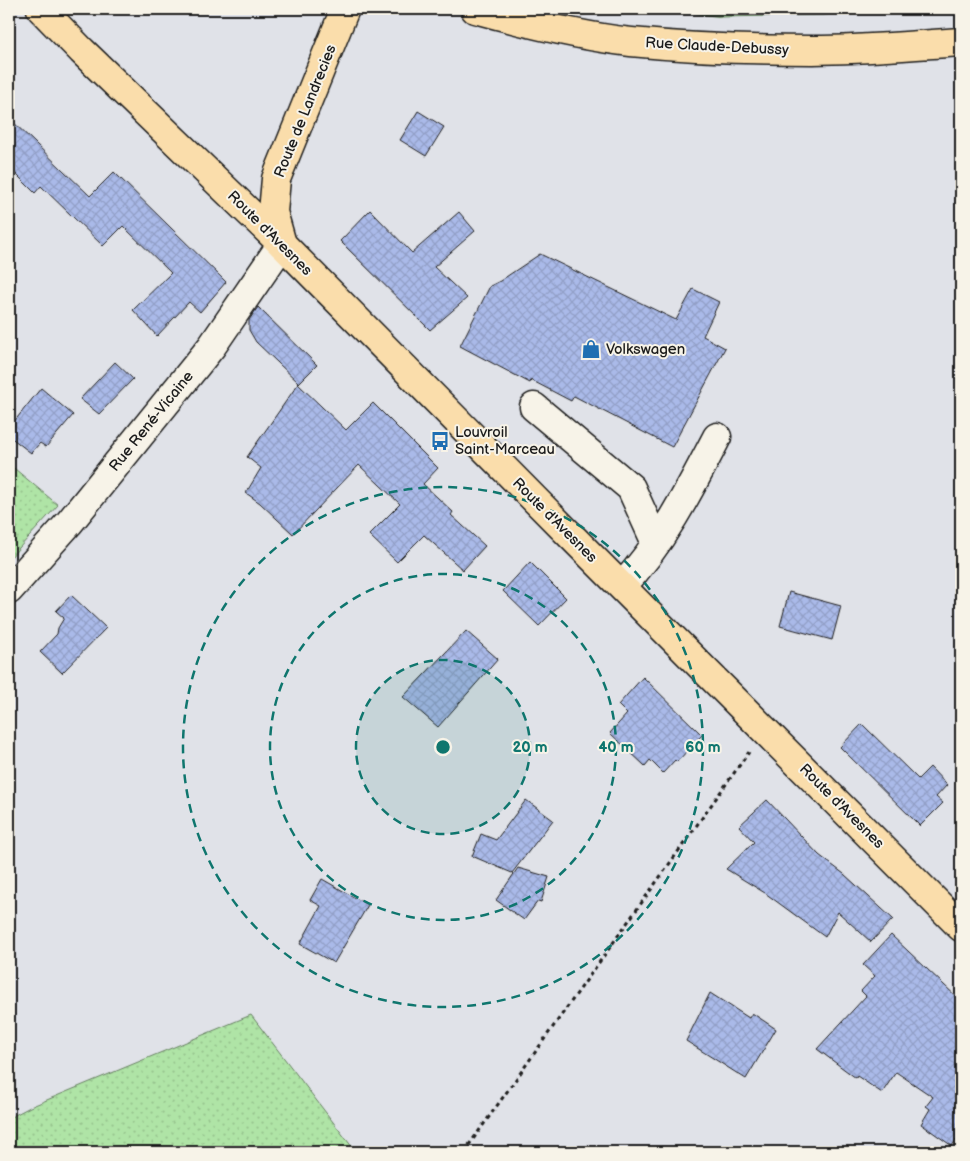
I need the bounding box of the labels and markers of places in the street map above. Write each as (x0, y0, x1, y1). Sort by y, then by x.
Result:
shop icon: Volkswagen (580, 338, 602, 360)
place label: Volkswagen (606, 340, 685, 359)
place label: Louvroil Saint-Marceau (455, 423, 555, 459)
bus stop icon: Louvroil Saint-Marceau (429, 430, 451, 452)
centre of rings (434, 738, 452, 756)

